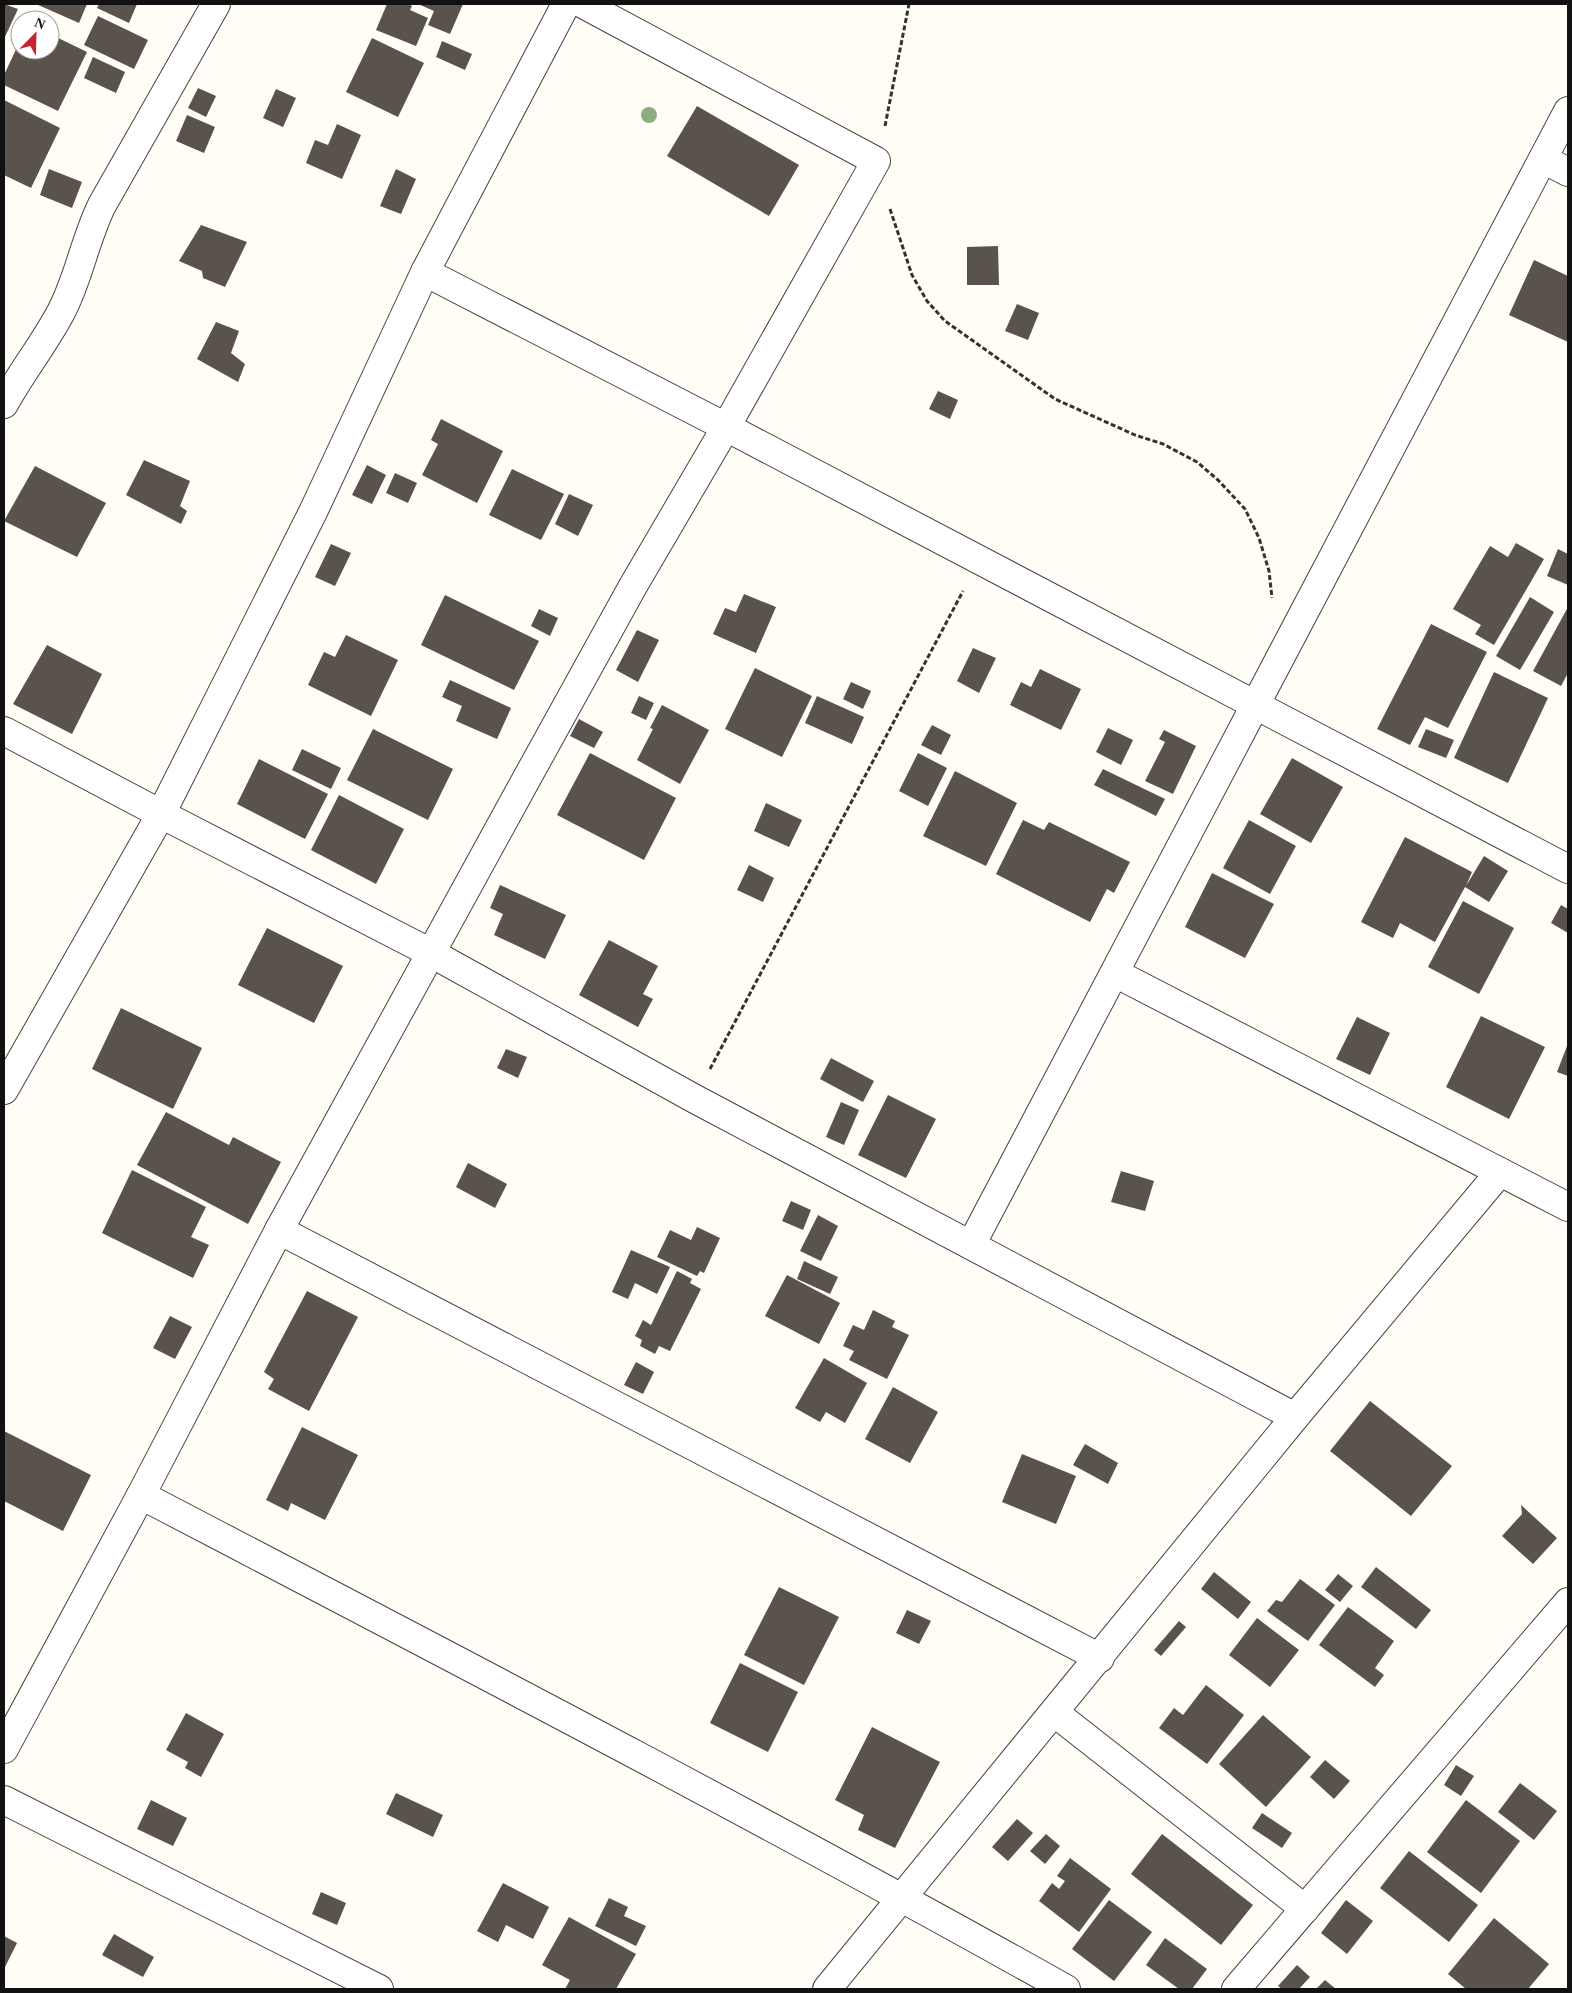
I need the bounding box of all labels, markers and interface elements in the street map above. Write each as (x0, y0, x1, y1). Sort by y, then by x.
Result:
north arrow (10, 10, 60, 60)
text: N (32, 15, 47, 32)

